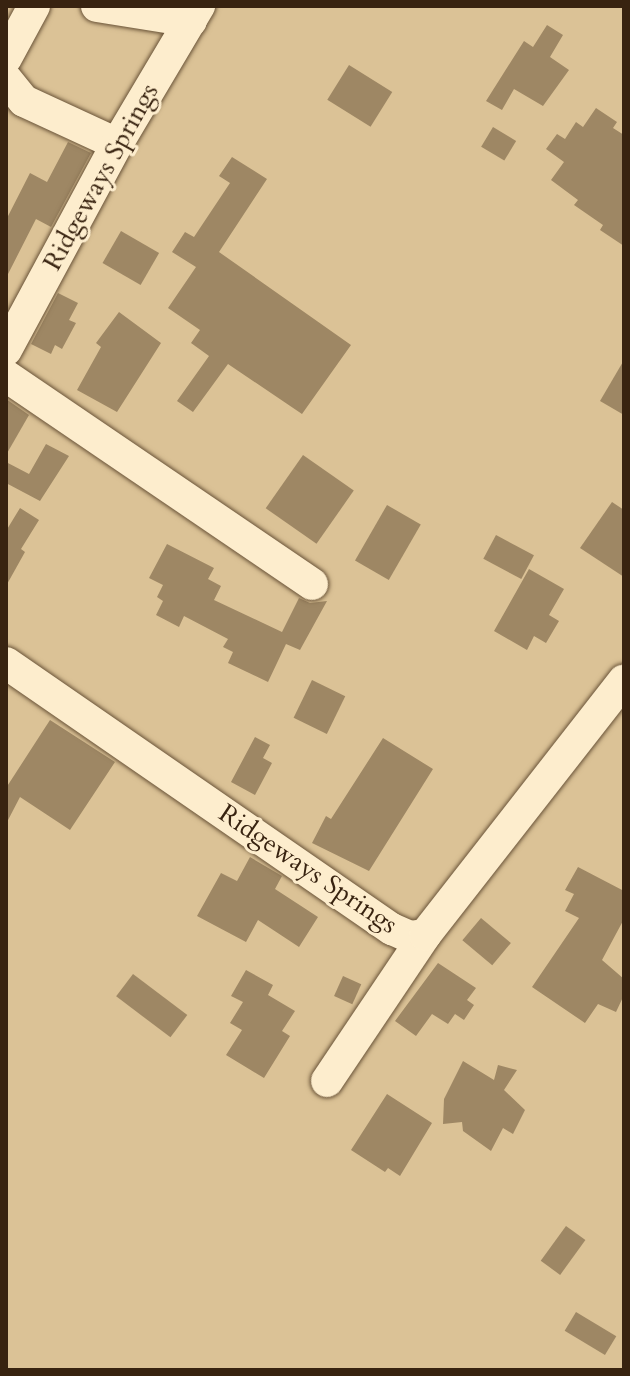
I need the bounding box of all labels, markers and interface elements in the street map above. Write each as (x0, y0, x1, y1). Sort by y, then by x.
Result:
street label: Ridgeways Springs (37, 78, 165, 276)
street label: Ridgeways Springs (213, 798, 403, 940)

